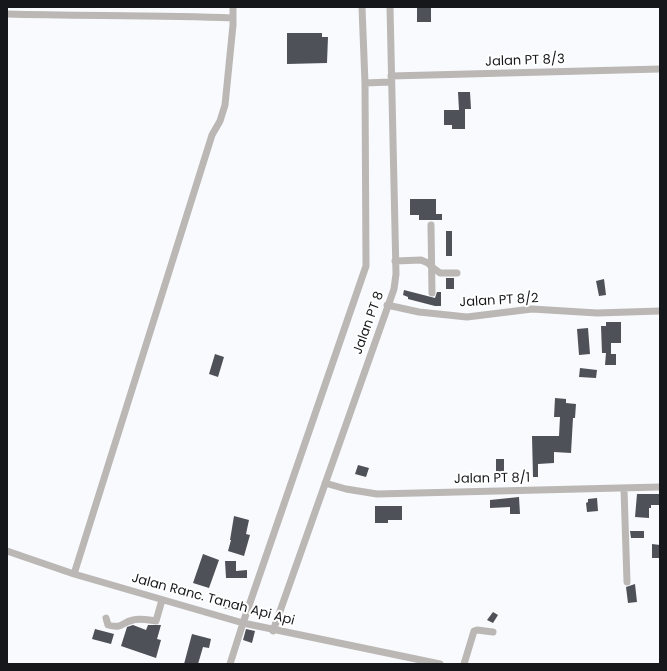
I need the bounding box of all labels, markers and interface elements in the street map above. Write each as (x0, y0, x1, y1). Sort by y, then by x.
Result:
street label: Jalan PT 8/3 (485, 52, 565, 70)
street label: Jalan PT 8 (350, 289, 388, 357)
street label: Jalan PT 8/2 (459, 291, 539, 311)
street label: Jalan PT 8/1 (454, 471, 530, 487)
street label: Jalan Ranc. Tanah Api Api (130, 571, 296, 629)

